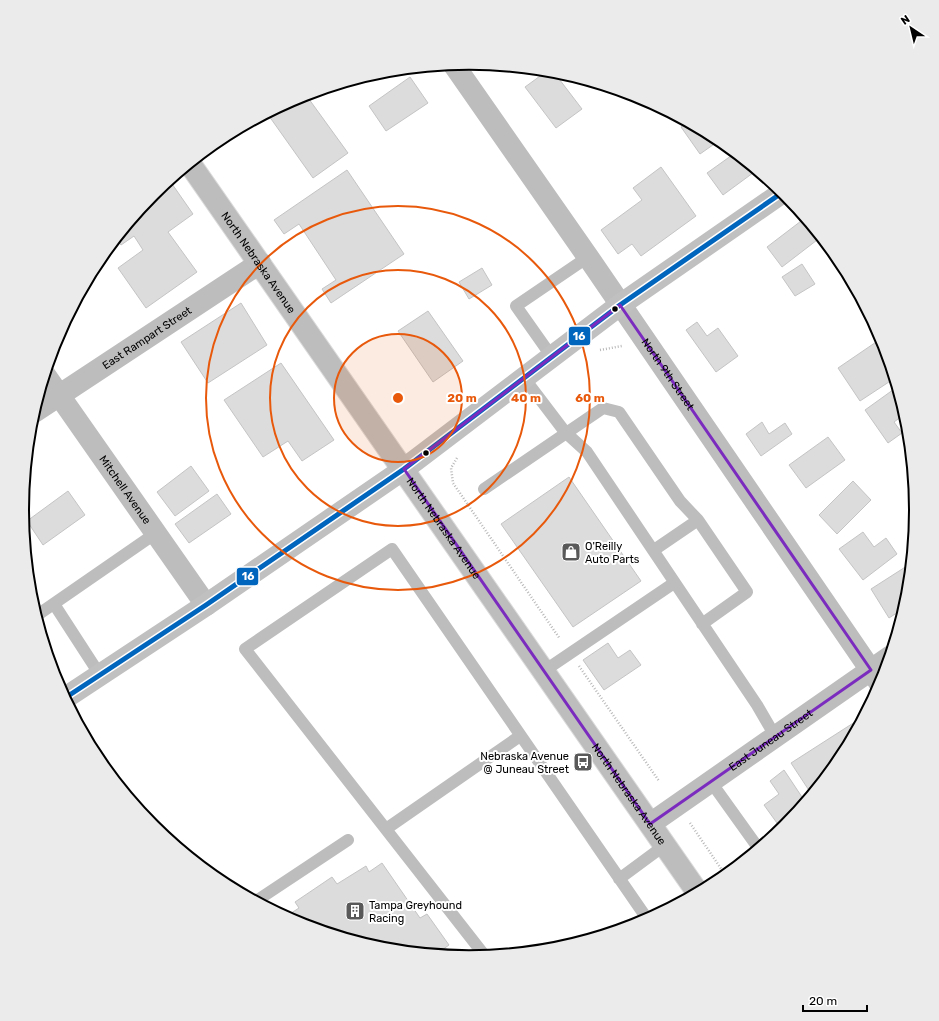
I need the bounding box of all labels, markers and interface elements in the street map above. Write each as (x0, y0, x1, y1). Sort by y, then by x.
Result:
north arrow (891, 8, 931, 48)
text: N (899, 13, 913, 28)
street label: North Nebraska Avenue (218, 210, 298, 316)
street label: East Rampart Street (100, 304, 195, 372)
unlabelled marker (610, 304, 620, 314)
line badge: 16 (568, 326, 591, 346)
text: 16 (573, 330, 585, 343)
street label: North 9th Street (639, 336, 697, 413)
centre of rings (391, 391, 405, 405)
text: 20 m (447, 391, 477, 405)
text: 40 m (511, 391, 541, 405)
text: 60 m (575, 391, 605, 405)
unlabelled marker (421, 448, 431, 458)
street label: Mitchell Avenue (96, 453, 153, 527)
street label: North Nebraska Avenue (404, 475, 483, 582)
place label: O'Reilly Auto Parts (585, 540, 640, 566)
shop icon: O'Reilly Auto Parts (560, 541, 582, 563)
line badge: 16 (236, 567, 259, 586)
text: 16 (242, 570, 254, 583)
street label: East Juneau Street (727, 706, 816, 774)
street label: North Nebraska Avenue (589, 741, 669, 848)
place label: Nebraska Avenue @ Juneau Street (480, 750, 570, 776)
bus stop icon: Nebraska Avenue @ Juneau Street (572, 751, 594, 773)
place label: Tampa Greyhound Racing (369, 899, 462, 925)
building icon: Tampa Greyhound Racing (344, 900, 366, 922)
scale bar (803, 987, 867, 1013)
text: 20 m (809, 994, 837, 1008)

